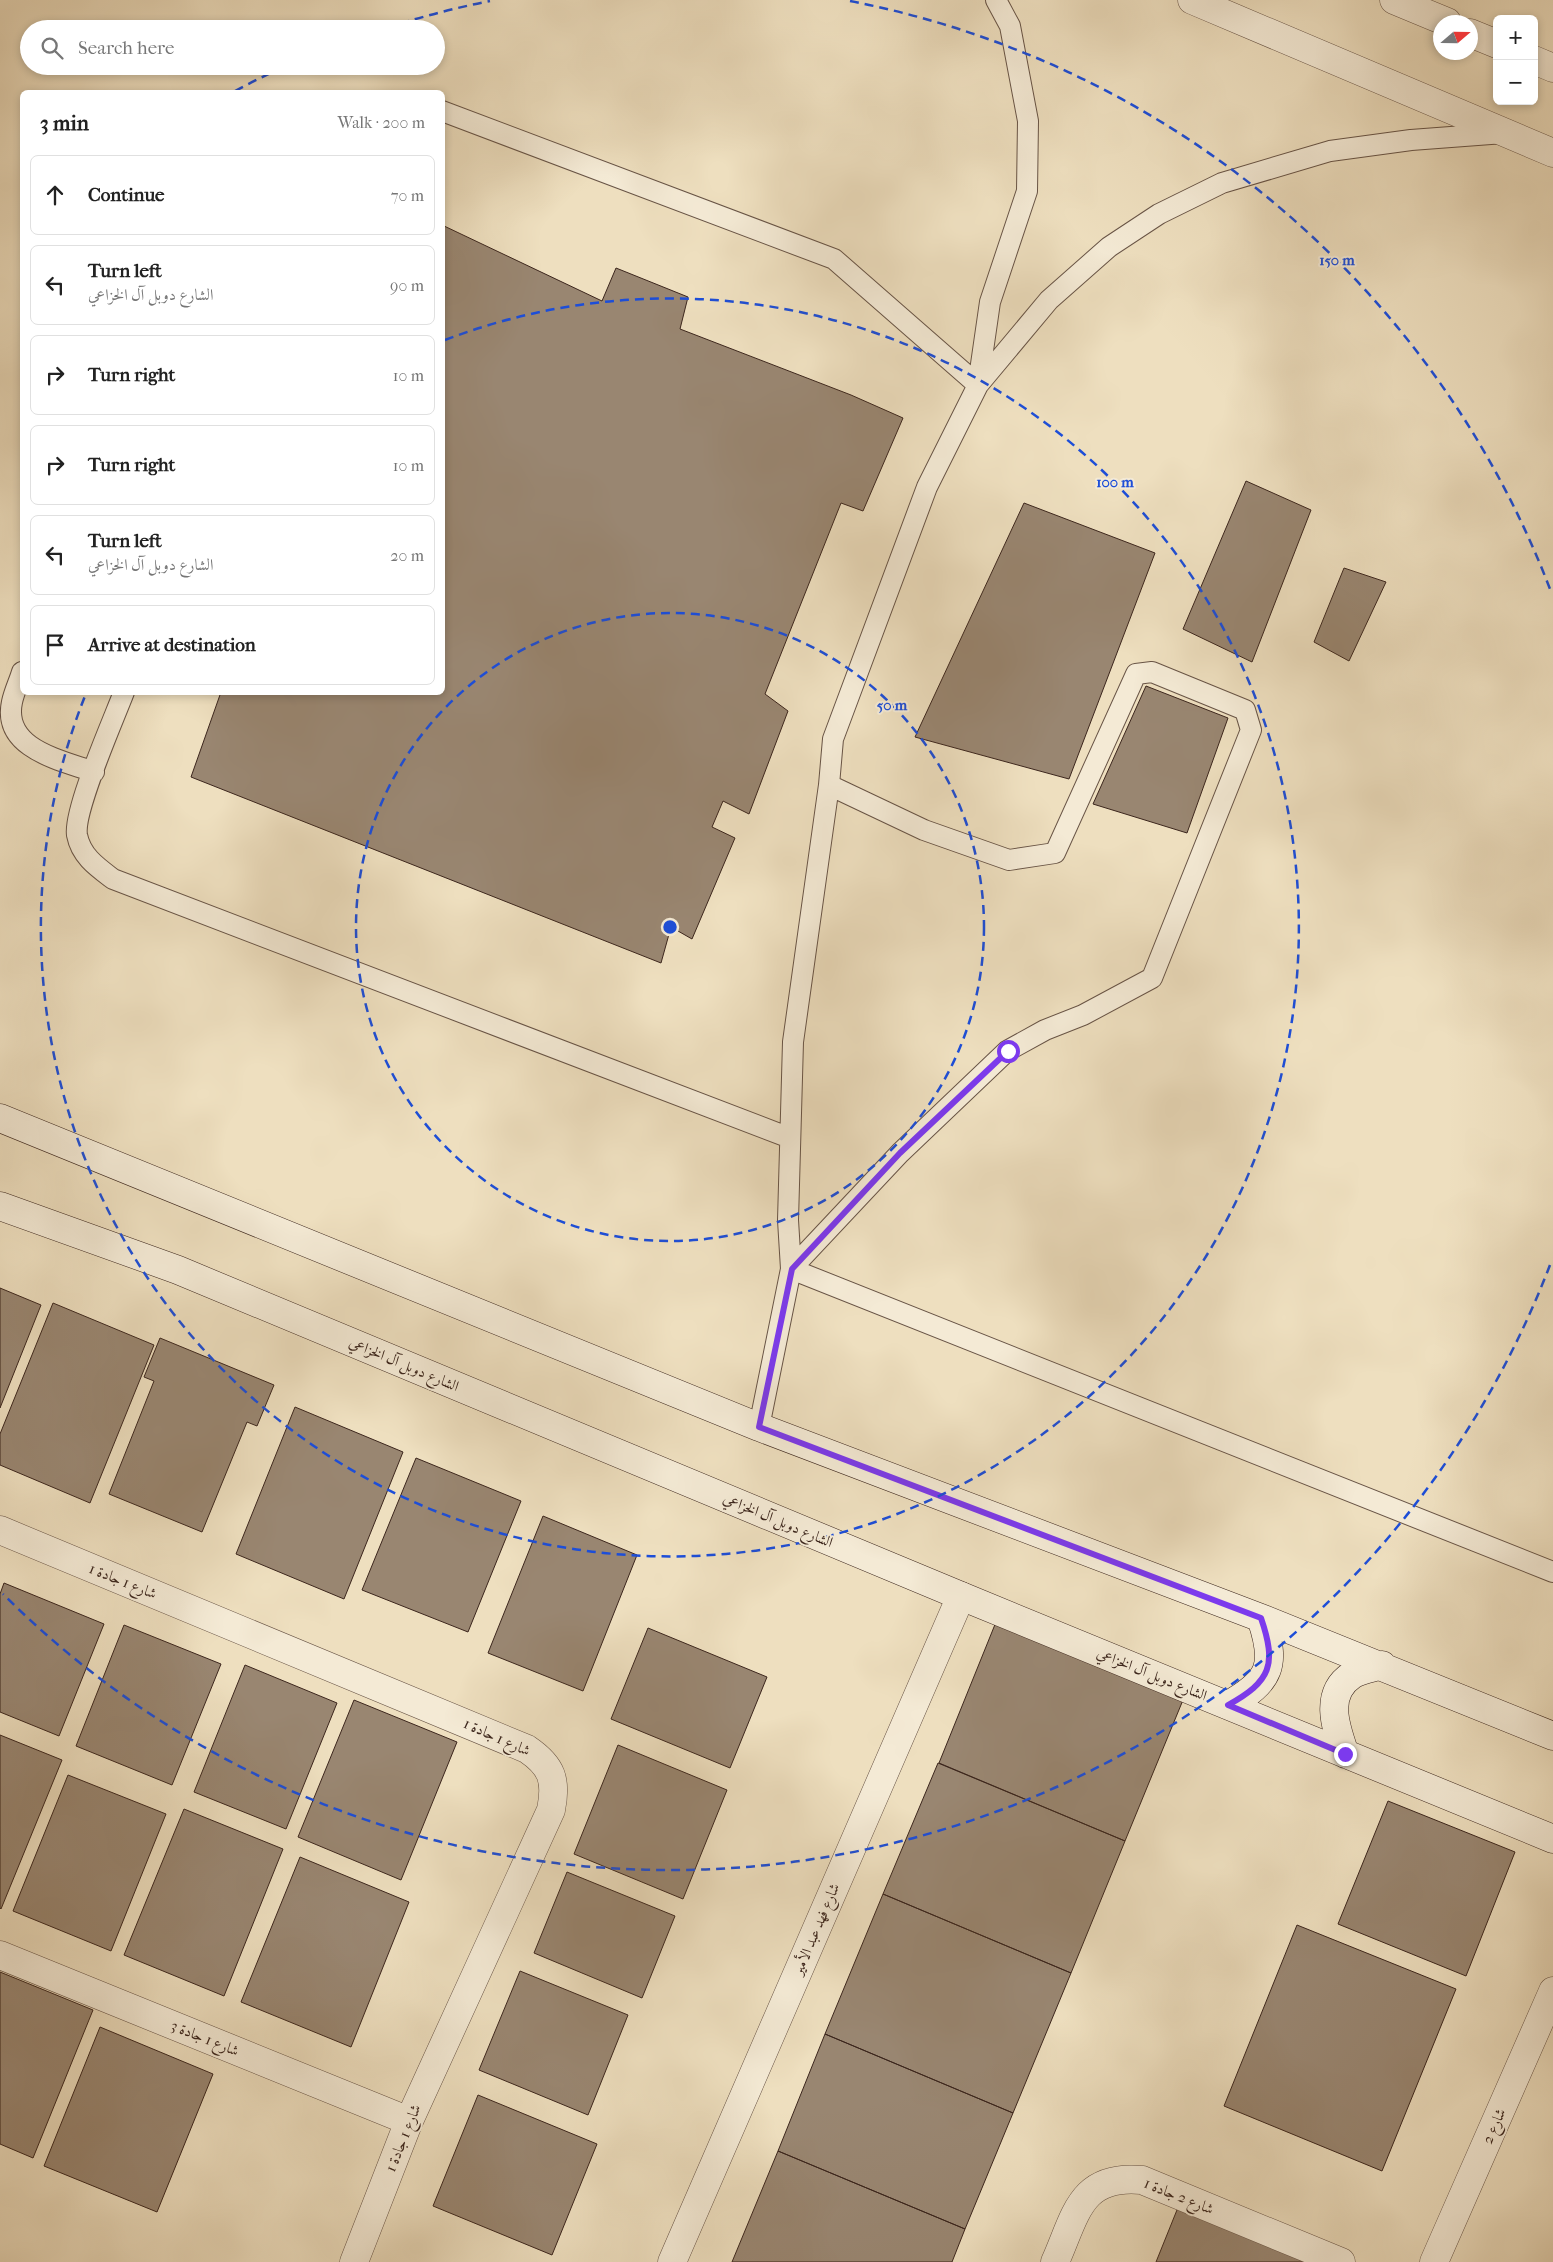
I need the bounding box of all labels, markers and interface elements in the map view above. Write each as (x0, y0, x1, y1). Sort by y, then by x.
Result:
north arrow (1433, 15, 1478, 60)
map controls (1493, 15, 1538, 105)
button: + (1493, 15, 1538, 60)
search box (20, 20, 445, 75)
icon: search (38, 34, 66, 62)
text: Search here (78, 37, 174, 59)
button: − (1493, 60, 1538, 105)
text: 3 min (40, 111, 89, 135)
text: Walk · 200 m (338, 113, 425, 132)
icon: ahead (41, 181, 69, 209)
text: Continue (88, 184, 164, 206)
text: 70 m (391, 186, 424, 205)
text: 150 m (1319, 251, 1355, 269)
text: Turn left (88, 260, 162, 282)
icon: left (41, 271, 69, 299)
text: 90 m (390, 276, 424, 295)
text: الشارع دوبل آل الخزاعي (88, 285, 213, 304)
icon: right (41, 361, 69, 389)
text: Turn right (88, 364, 175, 386)
text: 10 m (393, 366, 424, 385)
icon: right (41, 451, 69, 479)
text: Turn right (88, 454, 175, 476)
text: 10 m (393, 456, 424, 475)
text: 100 m (1096, 473, 1134, 491)
text: Turn left (88, 530, 162, 552)
icon: left (41, 541, 69, 569)
text: 20 m (390, 546, 424, 565)
text: الشارع دوبل آل الخزاعي (88, 555, 213, 574)
icon: arrive (41, 631, 69, 659)
text: Arrive at destination (88, 634, 256, 656)
text: 50 m (877, 696, 908, 714)
centre of rings (661, 918, 679, 936)
route start (997, 1040, 1020, 1063)
street label: الشارع دوبل آل الخزاعي (345, 1333, 462, 1399)
street label: الشارع دوبل آل الخزاعي (719, 1489, 836, 1555)
street label: شارع 1 جادة 1 (85, 1559, 159, 1606)
street label: الشارع دوبل آل الخزاعي (1093, 1644, 1210, 1708)
street label: شارع 1 جادة 1 (459, 1714, 533, 1763)
route end (1334, 1743, 1357, 1766)
street label: شارع فهد عبد الأمير (786, 1880, 847, 1981)
street label: شارع 1 جادة 3 (167, 2016, 242, 2064)
street label: شارع 1 جادة 1 (381, 2102, 428, 2176)
street label: شارع 2 (1478, 2105, 1513, 2148)
street label: شارع 2 جادة 1 (1140, 2174, 1216, 2222)

